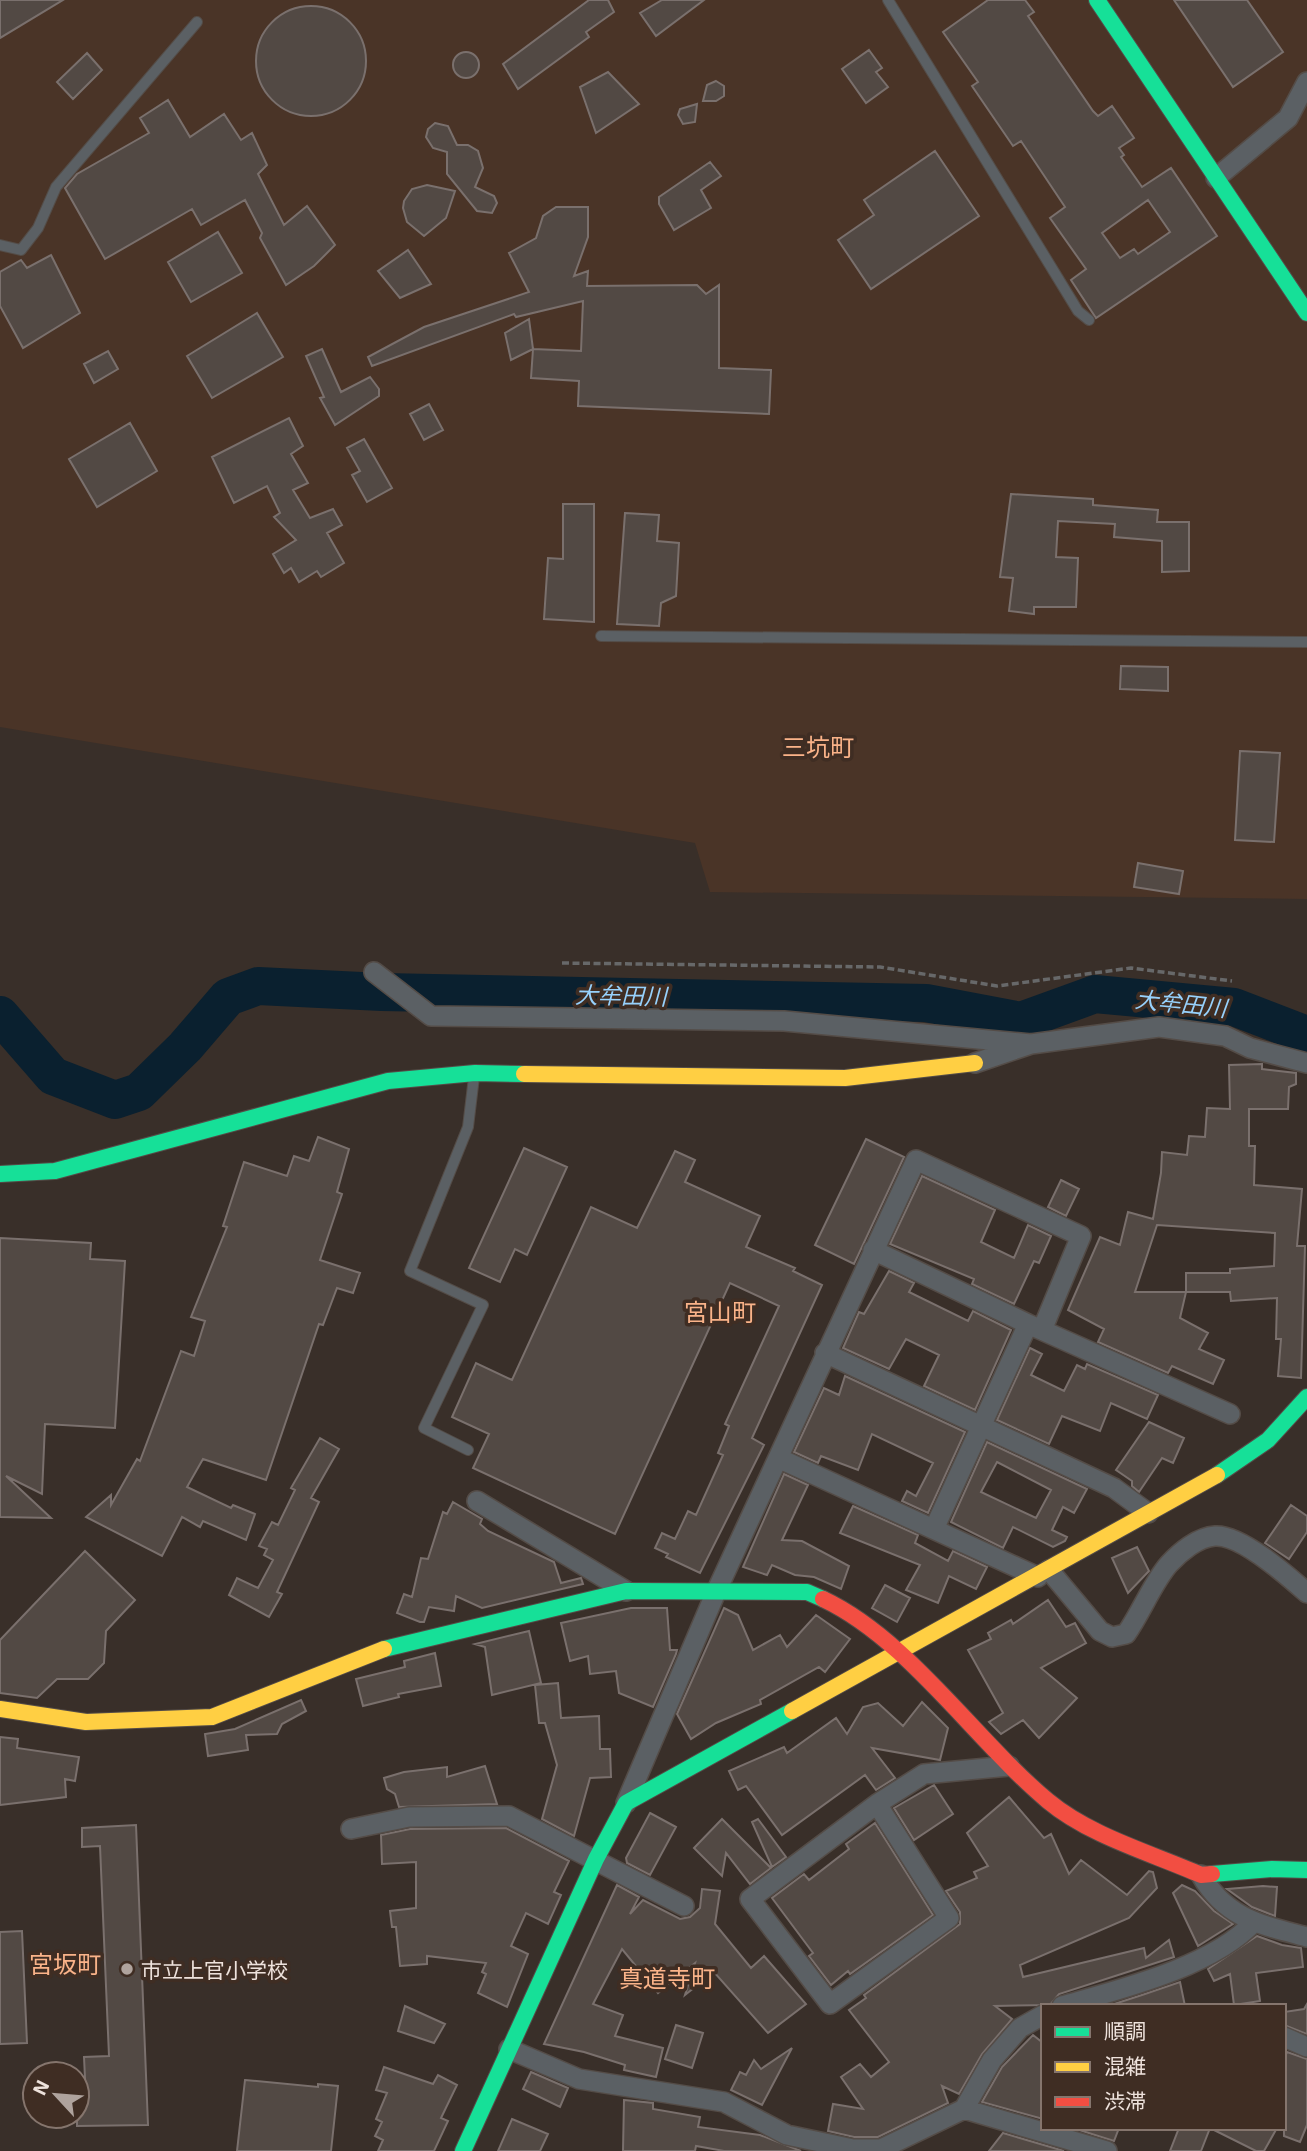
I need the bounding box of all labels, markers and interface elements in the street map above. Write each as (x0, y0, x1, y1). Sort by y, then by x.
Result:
district label: 三坑町 (782, 732, 854, 761)
water label: 大牟田川 (575, 980, 670, 1010)
water label: 大牟田川 (1134, 984, 1231, 1022)
district label: 宮山町 (684, 1297, 756, 1326)
district label: 宮坂町 (29, 1949, 101, 1978)
place label: 市立上官小学校 (141, 1957, 288, 1982)
marker: 市立上官小学校 (119, 1961, 135, 1977)
district label: 真道寺町 (619, 1963, 715, 1992)
legend (1041, 2004, 1286, 2130)
text: 順調 (1104, 2018, 1146, 2043)
text: 混雑 (1104, 2053, 1146, 2078)
north arrow (21, 2060, 91, 2130)
text: N (27, 2076, 54, 2099)
text: 渋滞 (1104, 2088, 1146, 2113)

